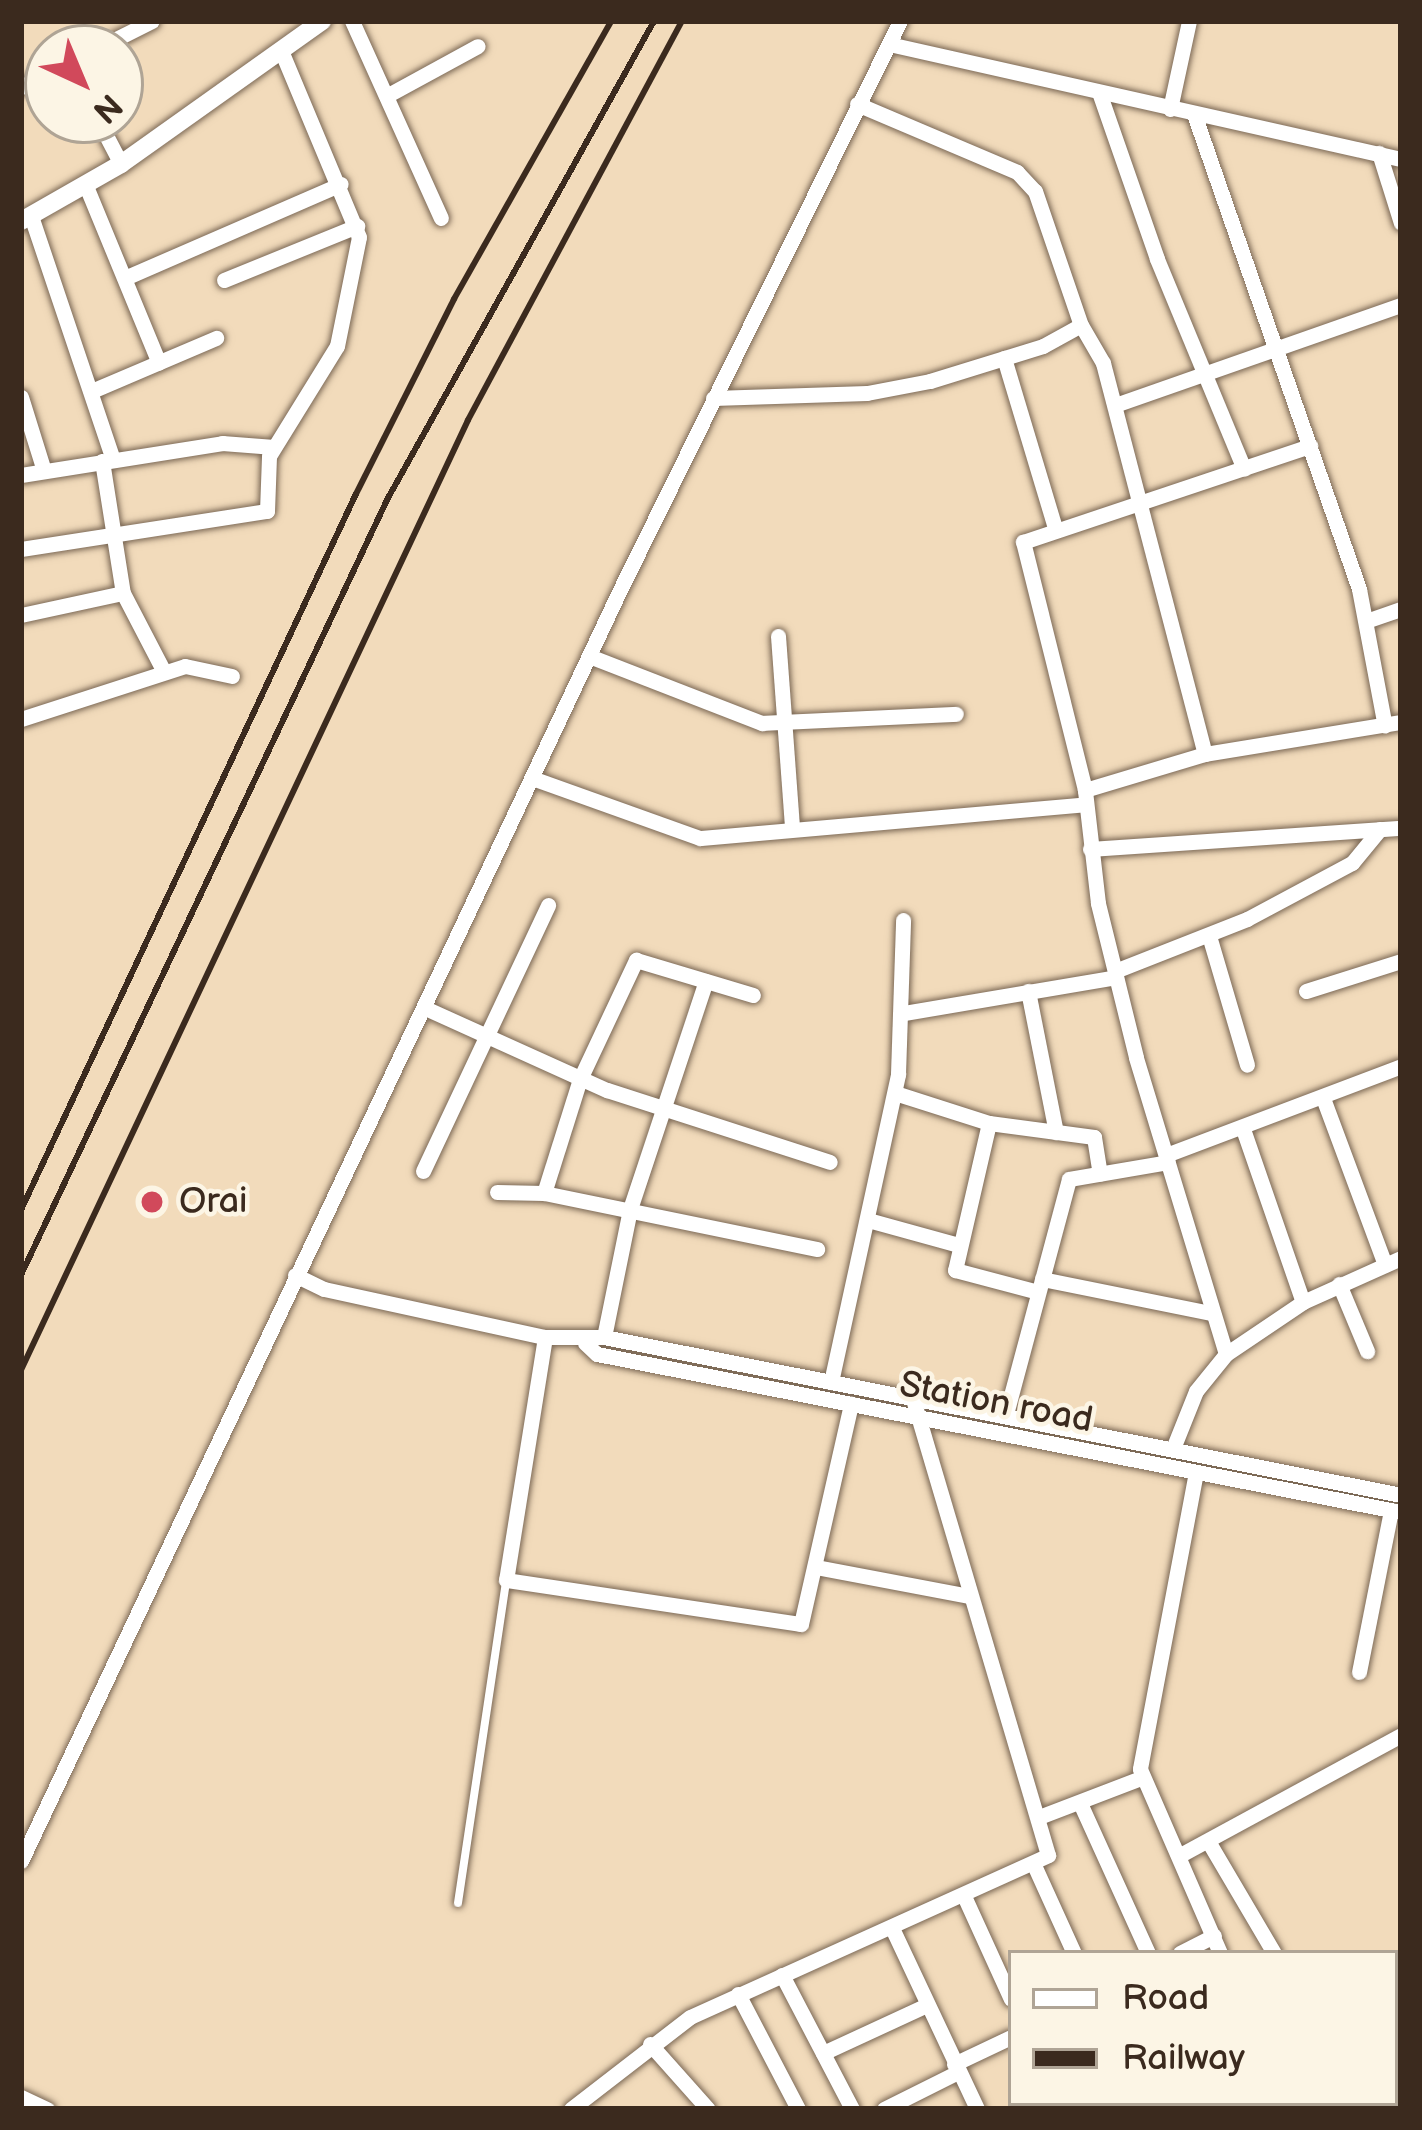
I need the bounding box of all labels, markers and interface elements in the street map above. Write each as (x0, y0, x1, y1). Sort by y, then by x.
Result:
north arrow (24, 24, 144, 144)
text: N (84, 85, 130, 131)
place label: Orai (179, 1180, 248, 1224)
marker: Orai (136, 1186, 168, 1218)
street label: Station road (896, 1363, 1096, 1443)
legend (1008, 1950, 1398, 2106)
text: Road (1122, 1977, 1209, 2020)
text: Railway (1122, 2037, 1245, 2080)

